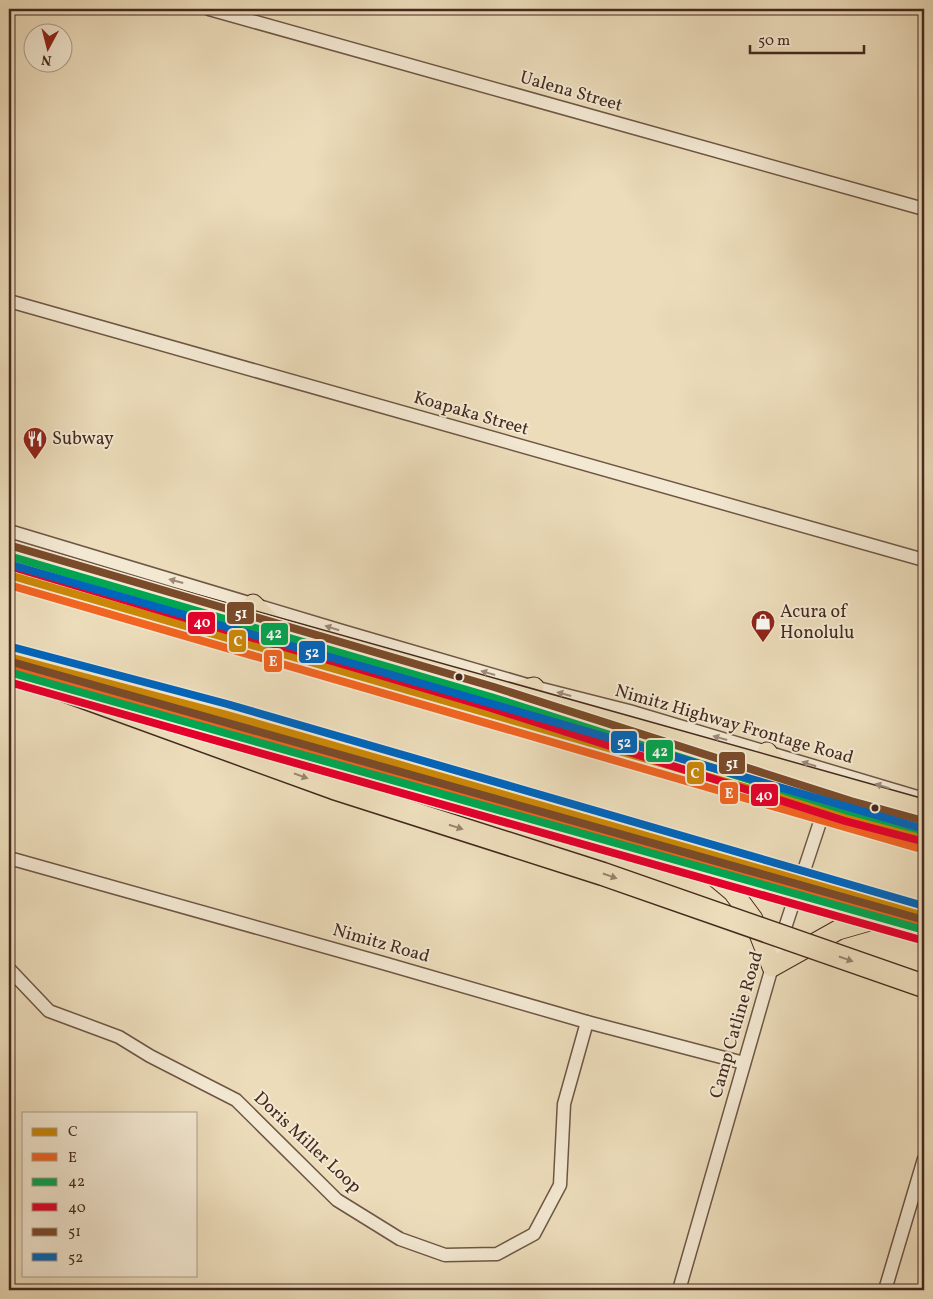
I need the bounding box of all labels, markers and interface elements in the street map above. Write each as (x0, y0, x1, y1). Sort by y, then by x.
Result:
north arrow (22, 22, 72, 72)
scale bar (750, 22, 864, 54)
text: 50 m (758, 31, 790, 52)
text: N (40, 49, 53, 69)
street label: Ualena Street (517, 65, 625, 119)
street label: Koapaka Street (410, 386, 532, 442)
restaurant icon: Subway (22, 426, 48, 460)
place label: Subway (52, 427, 114, 452)
one-way arrow (168, 577, 183, 585)
place label: Acura of Honolulu (780, 600, 854, 646)
line badge: 51 (226, 601, 255, 625)
text: 51 (235, 605, 247, 624)
shop icon: Acura of Honolulu (750, 609, 776, 643)
line badge: 40 (187, 611, 216, 635)
text: 40 (194, 614, 211, 633)
line badge: 42 (260, 622, 289, 646)
one-way arrow (324, 623, 339, 631)
text: 42 (266, 625, 282, 644)
line badge: C (228, 629, 247, 653)
text: C (233, 633, 243, 652)
line badge: 52 (298, 640, 326, 664)
text: 52 (305, 644, 319, 663)
line badge: E (263, 649, 283, 673)
text: E (269, 653, 278, 672)
one-way arrow (480, 668, 495, 676)
unlabelled marker (454, 672, 464, 682)
street label: Nimitz Highway Frontage Road (612, 679, 856, 771)
one-way arrow (556, 690, 571, 698)
line badge: 52 (610, 730, 638, 754)
text: 52 (617, 734, 631, 753)
one-way arrow (713, 734, 728, 742)
line badge: 42 (645, 739, 674, 763)
text: 42 (652, 743, 668, 762)
line badge: 51 (718, 751, 746, 775)
text: 51 (726, 755, 738, 774)
one-way arrow (801, 760, 816, 768)
line badge: C (686, 761, 705, 785)
text: C (690, 765, 700, 784)
one-way arrow (294, 773, 309, 780)
line badge: E (719, 781, 739, 805)
one-way arrow (874, 781, 889, 789)
line badge: 40 (750, 783, 779, 807)
text: E (725, 785, 734, 804)
text: 40 (756, 787, 773, 806)
unlabelled marker (870, 803, 880, 813)
one-way arrow (448, 824, 463, 831)
one-way arrow (603, 873, 618, 881)
street label: Nimitz Road (330, 918, 432, 970)
street label: Camp Catline Road (704, 949, 770, 1101)
one-way arrow (839, 956, 854, 963)
street label: Doris Miller Loop (248, 1086, 366, 1200)
legend (22, 1112, 198, 1276)
text: C (68, 1122, 78, 1143)
text: E (68, 1148, 77, 1169)
text: 42 (68, 1172, 85, 1193)
text: 40 (68, 1198, 86, 1219)
text: 51 (68, 1222, 81, 1243)
text: 52 (68, 1248, 83, 1269)

